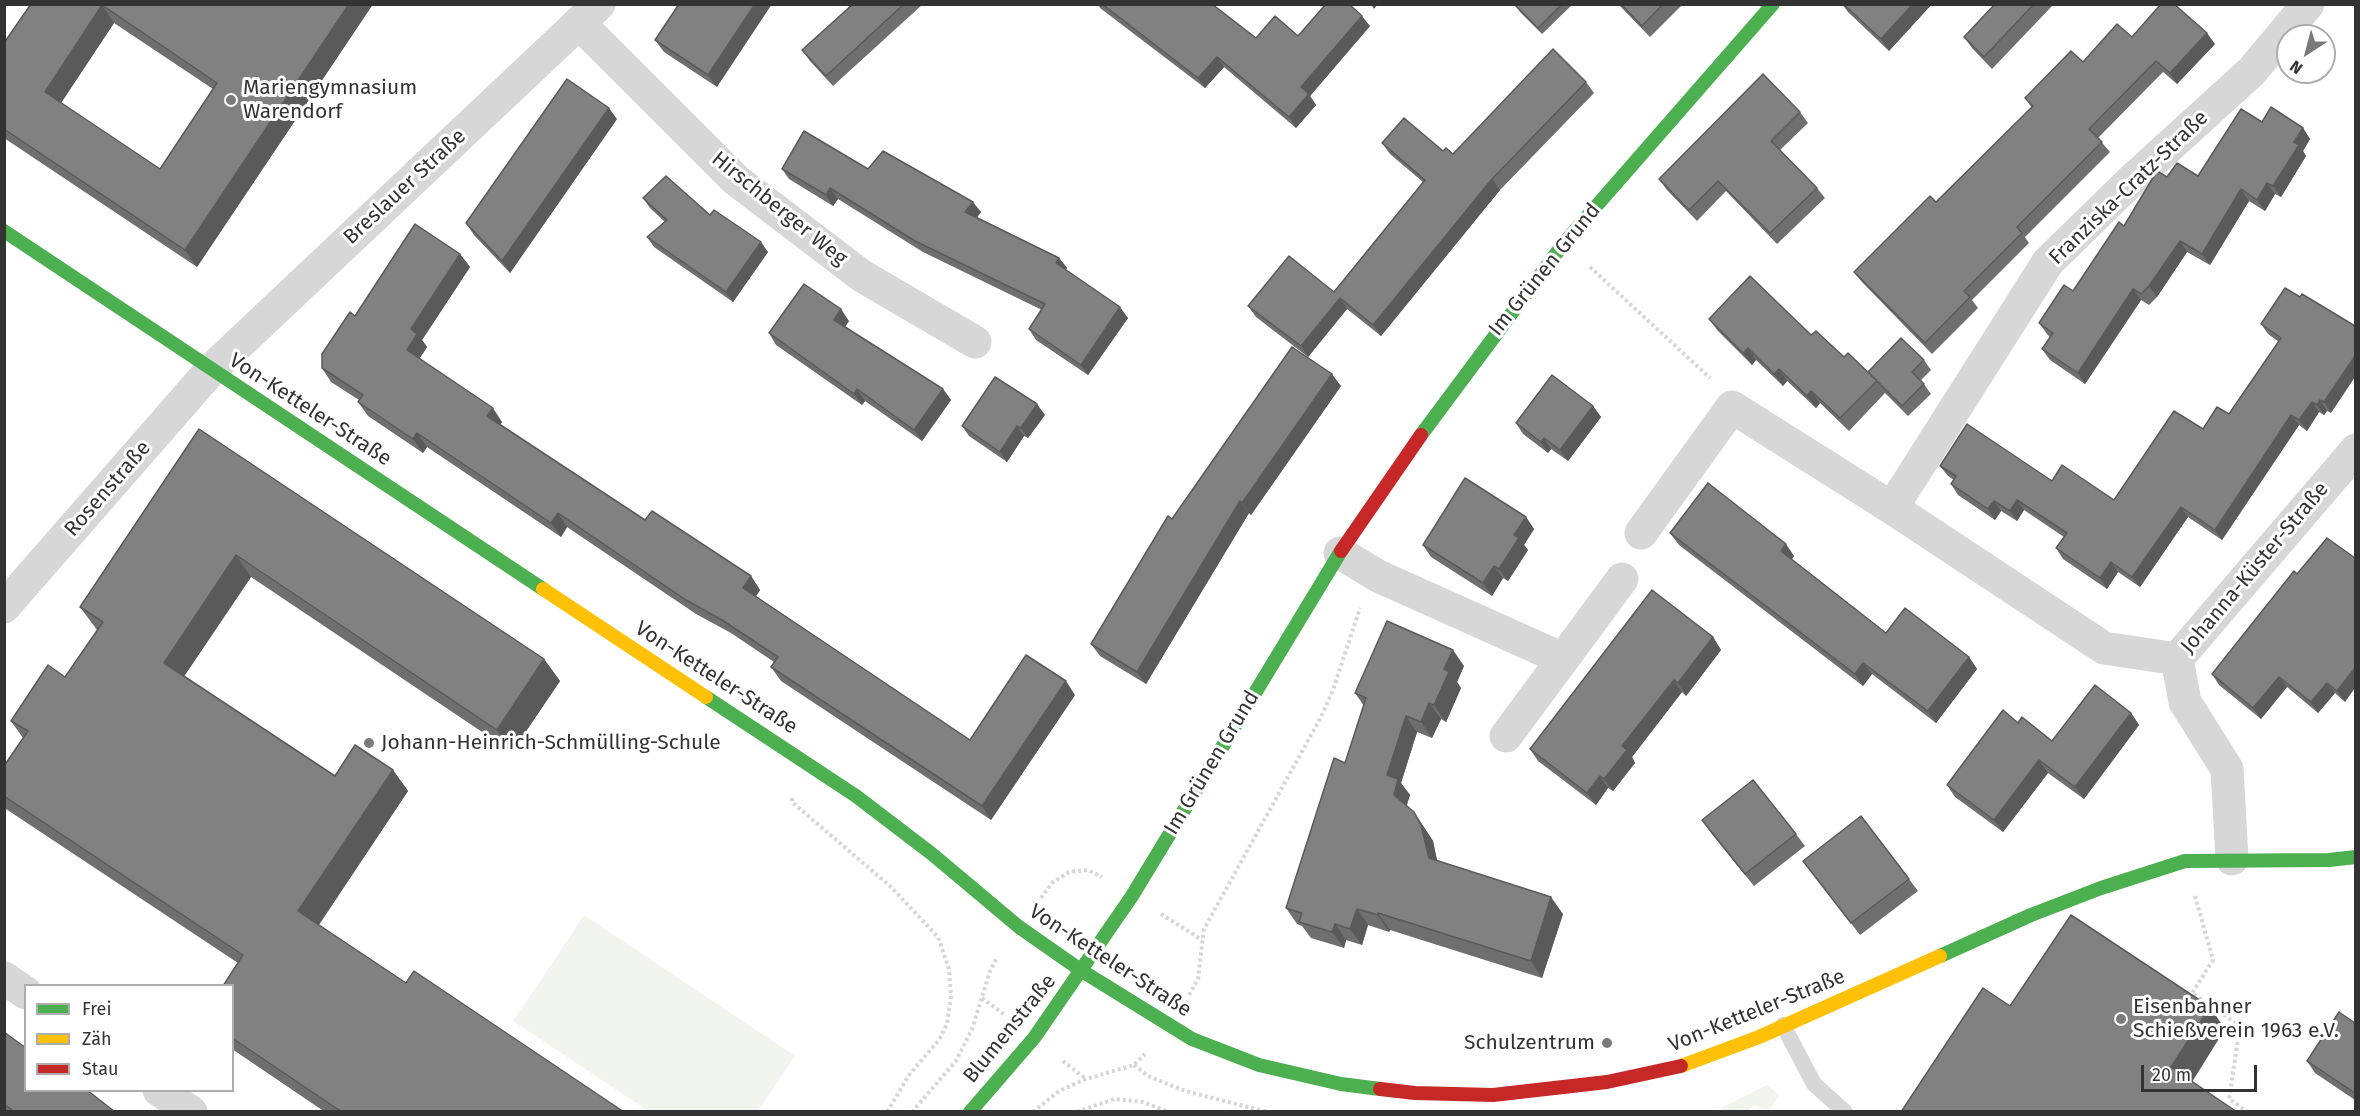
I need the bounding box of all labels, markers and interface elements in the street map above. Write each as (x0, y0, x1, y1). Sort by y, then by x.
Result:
north arrow (2276, 24, 2336, 84)
text: N (2286, 57, 2306, 78)
place label: Mariengymnasium Warendorf (243, 75, 417, 125)
marker: Mariengymnasium Warendorf (224, 93, 238, 107)
street label: Franziska-Cratz-Straße (2044, 106, 2214, 270)
street label: Breslauer Straße (339, 124, 471, 250)
street label: Hirschberger Weg (706, 147, 852, 271)
street label: Im Grünen Grund (1484, 199, 1606, 341)
street label: Von-Ketteler-Straße (224, 348, 396, 472)
street label: Rosenstraße (60, 436, 156, 542)
street label: Johanna-Küster-Straße (2176, 477, 2334, 659)
street label: Von-Ketteler-Straße (630, 616, 802, 740)
street label: Im Grünen Grund (1159, 686, 1265, 840)
place label: Johann-Heinrich-Schmülling-Schule (381, 730, 721, 756)
marker: Johann-Heinrich-Schmülling-Schule (362, 736, 376, 750)
street label: Von-Ketteler-Straße (1024, 899, 1196, 1023)
street label: Von-Ketteler-Straße (1665, 964, 1849, 1058)
street label: Blumenstraße (958, 969, 1062, 1089)
legend (24, 984, 234, 1092)
place label: Eisenbahner Schießverein 1963 e.V. (2133, 994, 2339, 1044)
text: Frei (82, 998, 112, 1020)
marker: Eisenbahner Schießverein 1963 e.V. (2114, 1012, 2128, 1026)
text: Zäh (82, 1028, 111, 1050)
place label: Schulzentrum (1464, 1030, 1595, 1056)
marker: Schulzentrum (1600, 1036, 1614, 1050)
scale bar (2144, 1053, 2260, 1091)
text: Stau (82, 1058, 118, 1080)
text: 20 m (2152, 1064, 2191, 1086)

